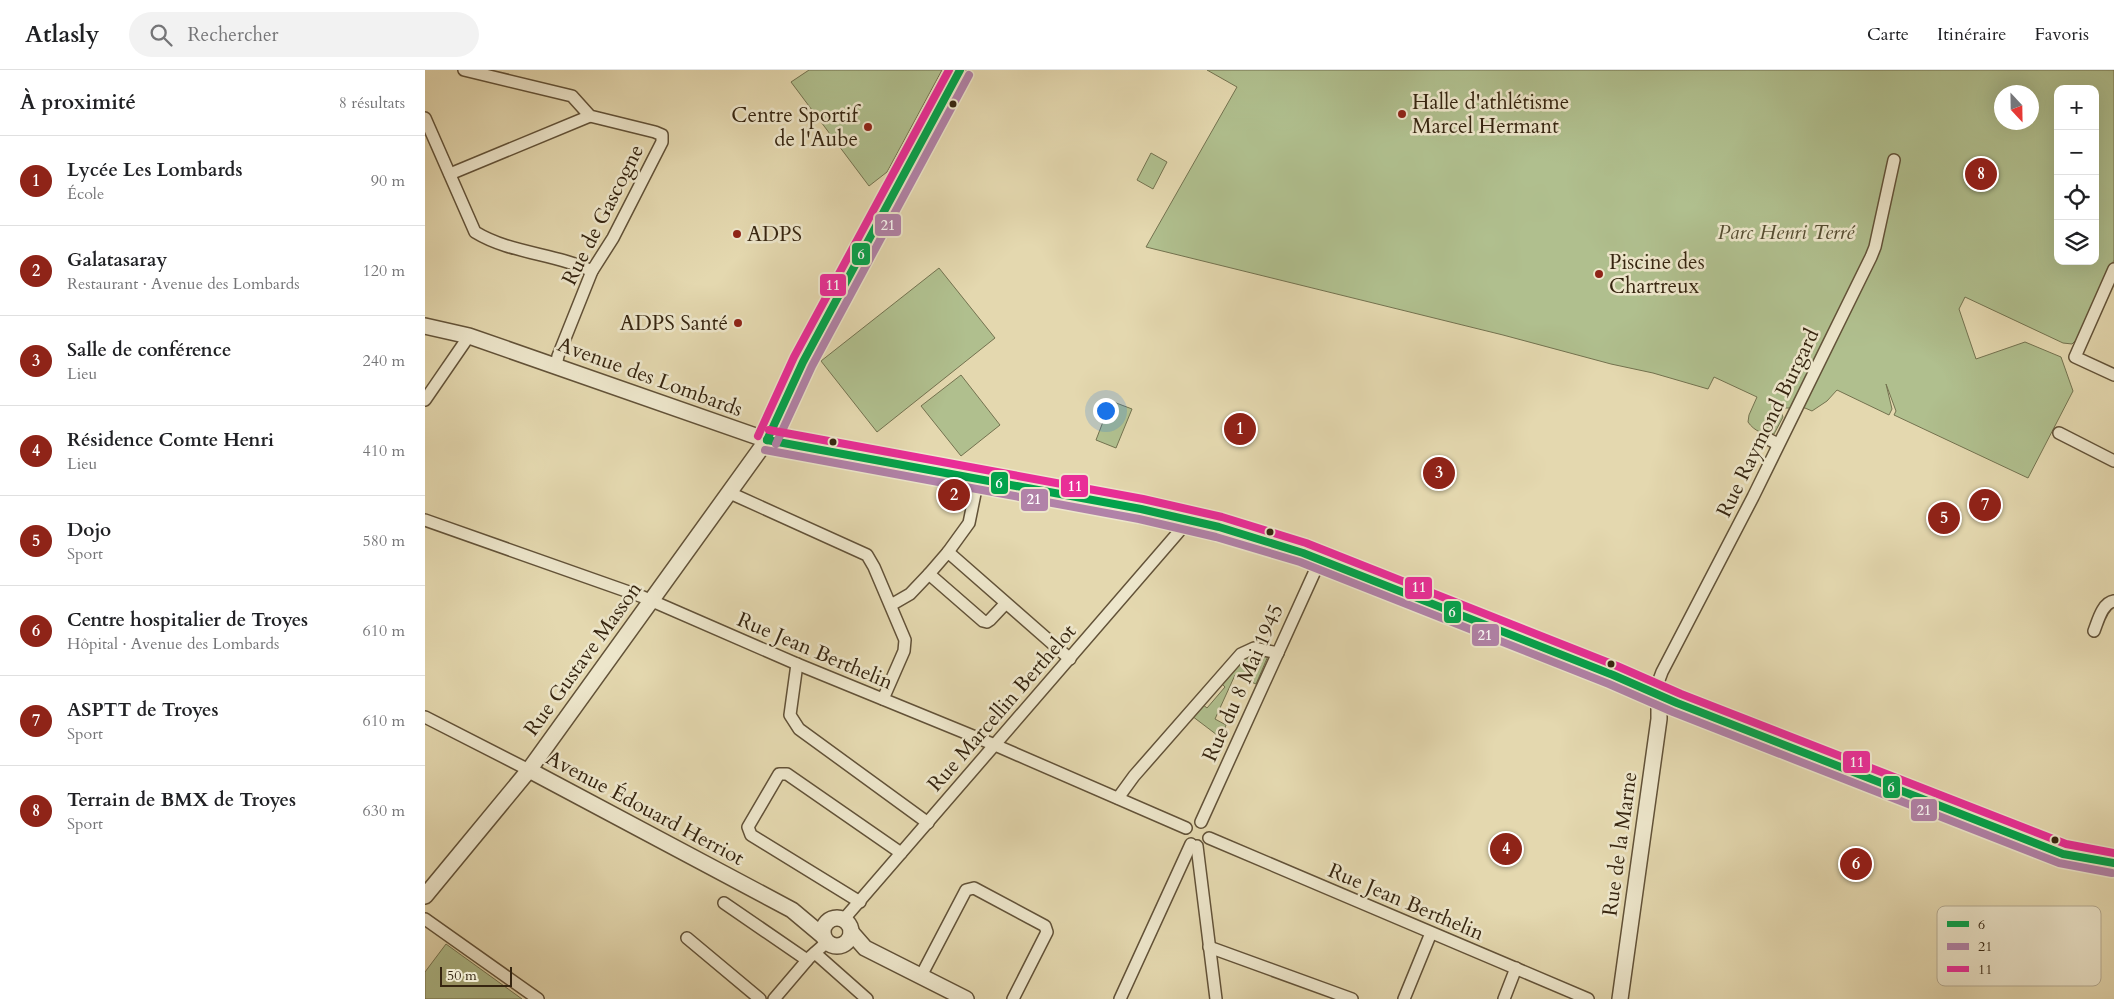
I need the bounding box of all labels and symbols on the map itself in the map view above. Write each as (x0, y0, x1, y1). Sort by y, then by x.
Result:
north arrow (1994, 85, 2039, 130)
place label: Halle d'athlétisme Marcel Hermant (1412, 88, 1569, 141)
unlabelled marker (948, 99, 958, 109)
place label: Centre Sportif de l'Aube (731, 101, 862, 154)
marker: Halle d'athlétisme Marcel Hermant (1396, 108, 1408, 120)
marker: Centre Sportif de l'Aube (862, 121, 874, 133)
street label: Rue de Gascogne (555, 140, 651, 290)
pin: 8 (1965, 155, 1997, 193)
line badge: 21 (874, 213, 902, 237)
text: 21 (881, 216, 895, 235)
park label: Parc Henri Terré (1718, 218, 1856, 247)
place label: ADPS (747, 220, 802, 249)
marker: ADPS (731, 228, 743, 240)
line badge: 6 (851, 242, 871, 266)
text: 6 (857, 245, 865, 264)
place label: Piscine des Chartreux (1609, 248, 1705, 301)
marker: Piscine des Chartreux (1593, 268, 1605, 280)
line badge: 11 (819, 273, 847, 297)
text: 11 (826, 276, 840, 295)
place label: ADPS Santé (620, 309, 728, 338)
marker: ADPS Santé (732, 317, 744, 329)
street label: Rue Raymond Burgard (1710, 324, 1826, 522)
street label: Avenue des Lombards (553, 330, 747, 424)
your location (1093, 398, 1119, 424)
pin: 1 (1224, 410, 1256, 448)
unlabelled marker (828, 437, 838, 447)
pin: 3 (1423, 454, 1455, 492)
line badge: 6 (990, 471, 1009, 495)
text: 6 (995, 474, 1003, 493)
line badge: 11 (1060, 474, 1089, 498)
pin: 2 (938, 476, 970, 514)
text: 11 (1068, 477, 1082, 496)
pin: 7 (1969, 486, 2001, 524)
line badge: 21 (1020, 488, 1049, 512)
text: 21 (1027, 490, 1041, 509)
pin: 5 (1928, 499, 1960, 537)
unlabelled marker (1265, 527, 1275, 537)
street label: Rue Gustave Masson (517, 576, 649, 742)
line badge: 11 (1404, 576, 1433, 600)
text: 11 (1412, 578, 1426, 597)
street label: Rue du 8 Mai 1945 (1195, 600, 1291, 766)
line badge: 6 (1443, 600, 1462, 624)
text: 6 (1448, 603, 1456, 622)
street label: Rue Jean Berthelin (733, 605, 898, 697)
street label: Rue Marcellin Berthelot (921, 618, 1083, 798)
line badge: 21 (1471, 623, 1500, 647)
text: 21 (1478, 626, 1492, 645)
unlabelled marker (1606, 659, 1616, 669)
street label: Avenue Édouard Herriot (541, 743, 750, 873)
line badge: 11 (1842, 750, 1871, 774)
text: 11 (1850, 753, 1864, 772)
street label: Rue de la Marne (1596, 770, 1644, 918)
line badge: 6 (1882, 775, 1901, 799)
text: 6 (1887, 778, 1895, 797)
line badge: 21 (1910, 798, 1938, 822)
text: 21 (1917, 801, 1931, 820)
pin: 4 (1490, 830, 1522, 868)
unlabelled marker (2050, 835, 2060, 845)
pin: 6 (1840, 845, 1872, 883)
street label: Rue Jean Berthelin (1324, 856, 1489, 948)
legend (1937, 906, 2101, 986)
text: 6 (1978, 915, 1985, 934)
text: 21 (1978, 937, 1992, 956)
text: 11 (1978, 960, 1992, 979)
scale bar (440, 964, 513, 987)

